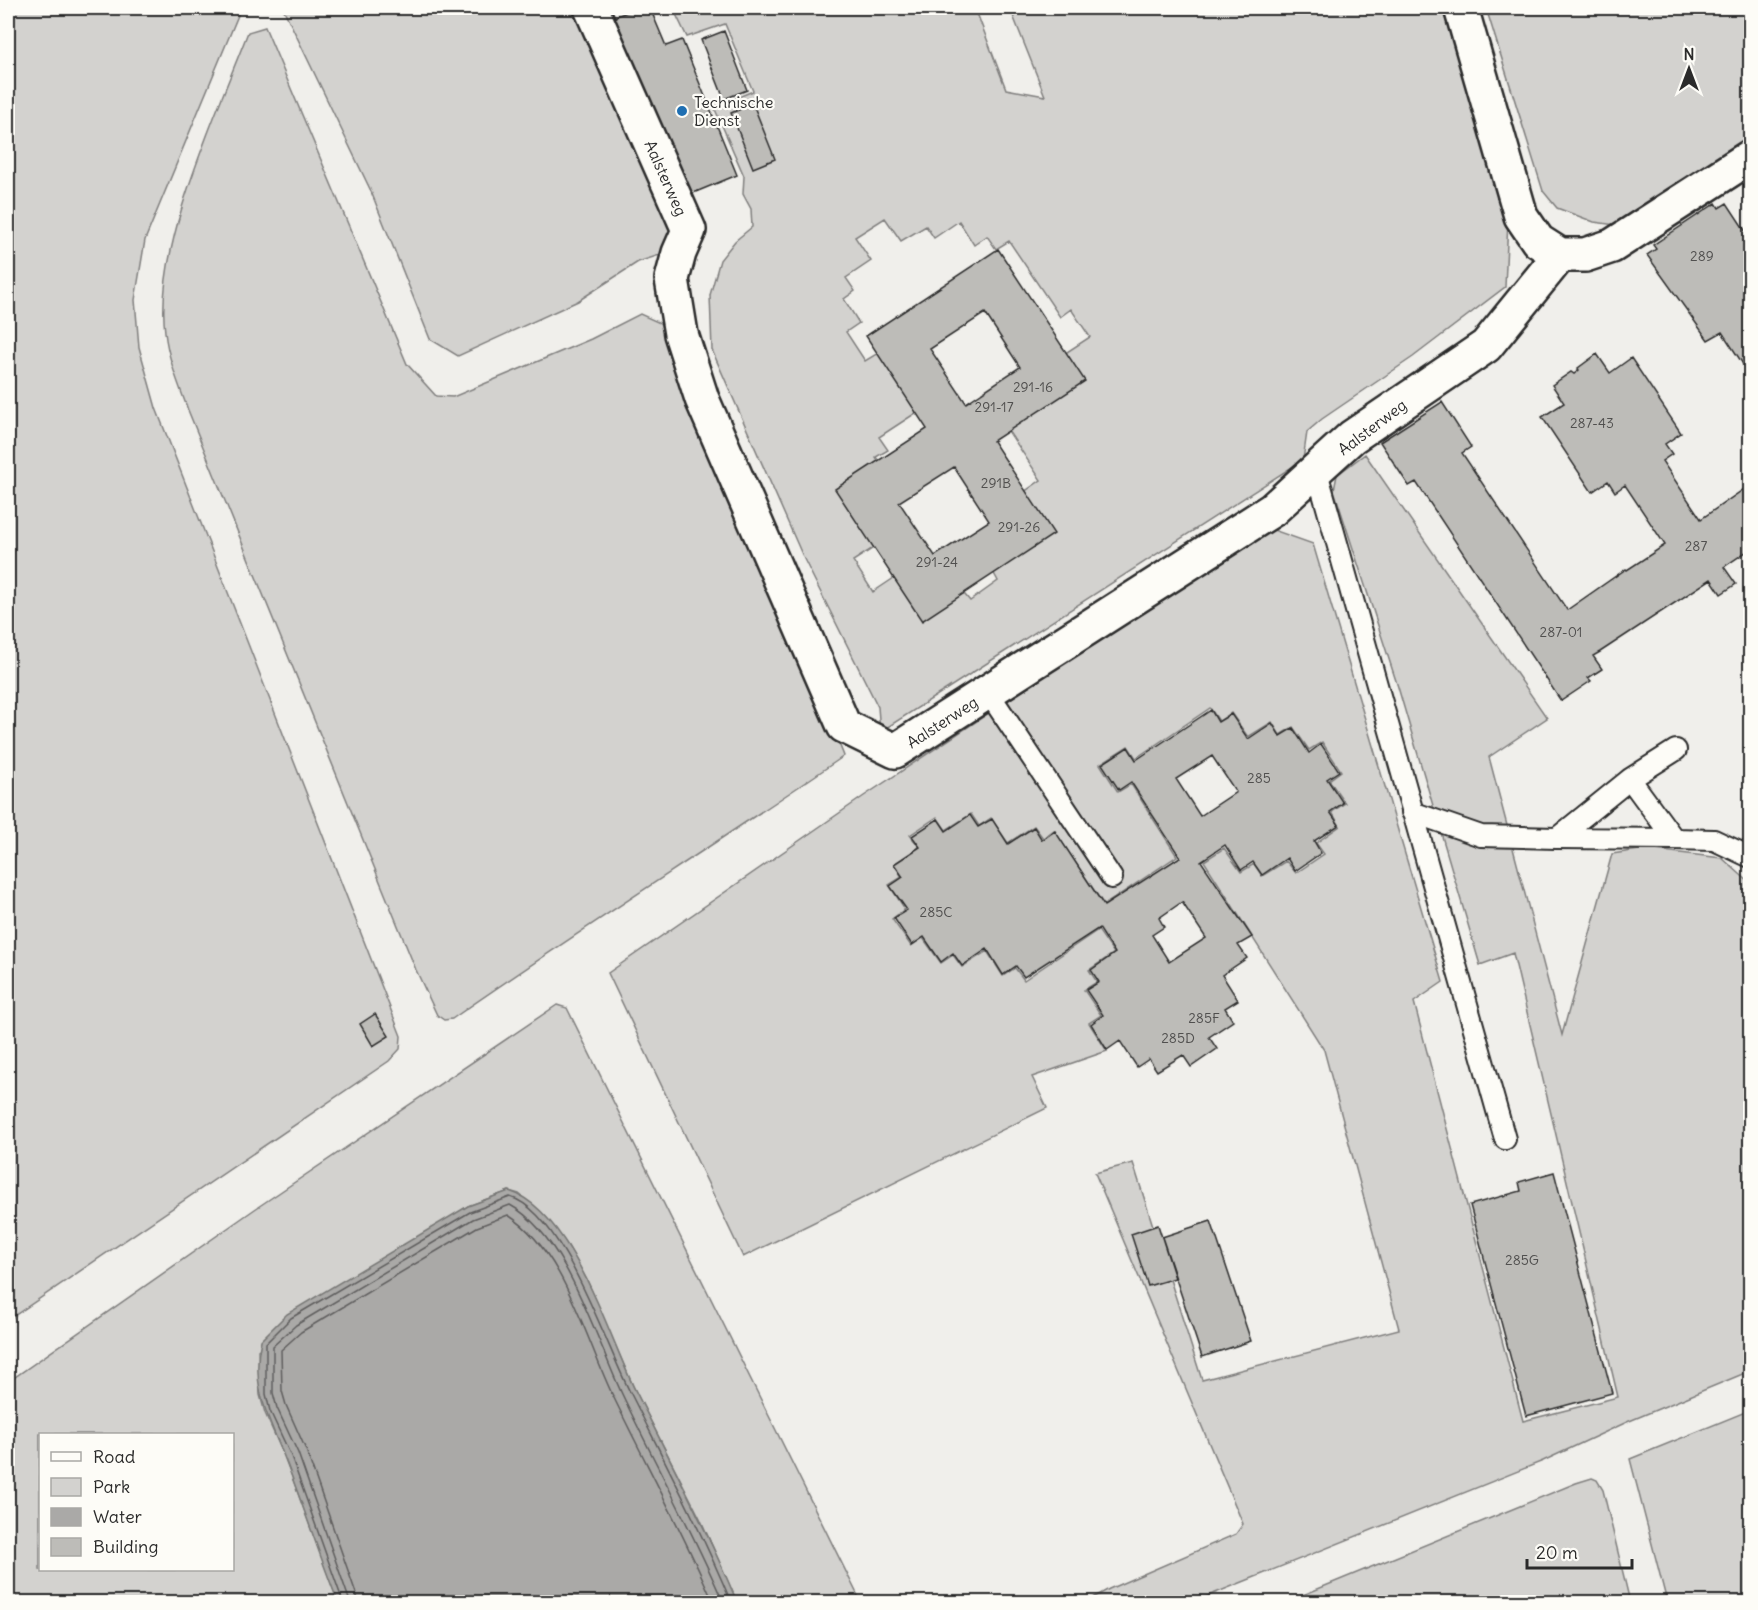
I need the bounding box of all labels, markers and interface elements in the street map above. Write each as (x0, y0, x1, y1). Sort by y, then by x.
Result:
north arrow (1659, 39, 1719, 99)
text: N (1683, 44, 1695, 64)
place label: Technische Dienst (694, 92, 773, 130)
marker: Technische Dienst (675, 104, 689, 118)
street label: Aalsterweg (640, 137, 692, 219)
house number: 289 (1690, 247, 1714, 265)
house number: 291-16 (1013, 378, 1053, 396)
street label: Aalsterweg (1334, 395, 1410, 459)
house number: 291-17 (974, 398, 1014, 416)
house number: 287-43 (1570, 414, 1614, 432)
house number: 291B (981, 474, 1011, 492)
house number: 291-26 (998, 518, 1040, 536)
house number: 287 (1685, 537, 1707, 555)
house number: 291-24 (916, 553, 958, 571)
house number: 287-01 (1540, 623, 1582, 641)
street label: Aalsterweg (903, 692, 981, 752)
house number: 285 (1247, 769, 1271, 787)
house number: 285C (920, 903, 953, 921)
house number: 285F (1188, 1009, 1220, 1027)
house number: 285D (1161, 1029, 1195, 1047)
house number: 285G (1505, 1251, 1539, 1269)
legend (39, 1433, 234, 1571)
text: Road (93, 1445, 136, 1468)
text: Park (93, 1475, 130, 1498)
text: Water (93, 1505, 143, 1528)
scale bar (1527, 1532, 1632, 1570)
text: Building (93, 1535, 158, 1558)
text: 20 m (1536, 1541, 1578, 1564)

